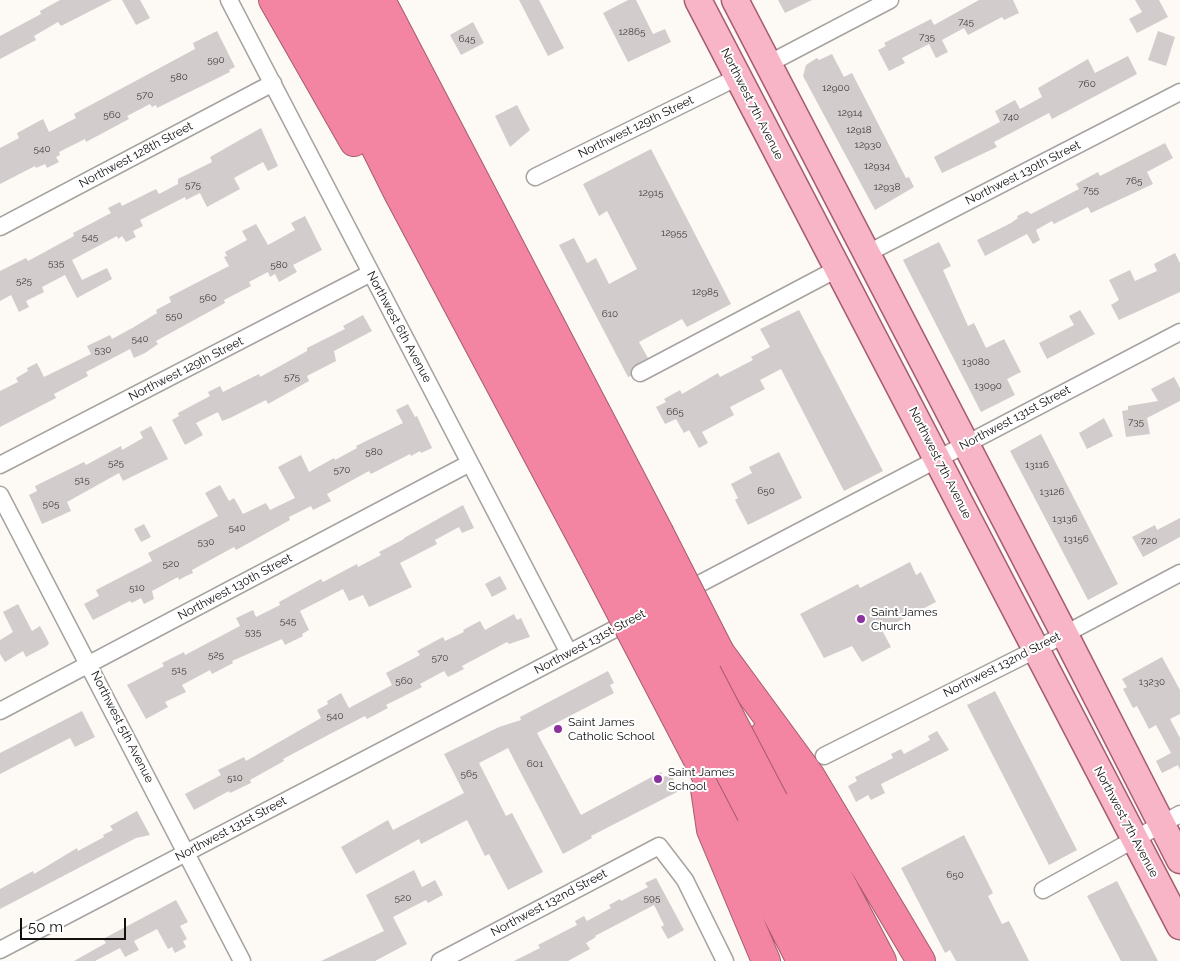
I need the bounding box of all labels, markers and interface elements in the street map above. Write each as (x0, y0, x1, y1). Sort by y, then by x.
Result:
house number: 745 (958, 16, 974, 28)
house number: 12865 (619, 26, 645, 38)
house number: 735 (919, 31, 935, 43)
house number: 645 (459, 33, 475, 45)
street label: Northwest 7th Avenue (718, 46, 786, 162)
house number: 590 (207, 54, 225, 66)
house number: 580 (170, 71, 188, 83)
house number: 760 (1078, 78, 1096, 90)
house number: 12900 (822, 82, 850, 94)
house number: 570 (137, 89, 153, 101)
street label: Northwest 129th Street (576, 93, 696, 161)
house number: 12914 (837, 107, 863, 119)
house number: 560 (103, 109, 121, 121)
house number: 740 (1003, 111, 1019, 123)
street label: Northwest 128th Street (77, 119, 195, 191)
house number: 12918 (846, 124, 872, 136)
street label: Northwest 130th Street (963, 138, 1083, 208)
house number: 12930 (855, 139, 881, 151)
house number: 540 (33, 143, 51, 155)
house number: 12934 (864, 160, 890, 172)
house number: 765 (1126, 175, 1142, 187)
house number: 575 (185, 179, 201, 191)
house number: 12938 (874, 181, 900, 193)
house number: 755 (1083, 184, 1099, 196)
house number: 12915 (638, 187, 664, 199)
house number: 12955 (661, 227, 687, 239)
house number: 545 (82, 231, 98, 243)
house number: 535 (48, 257, 64, 269)
house number: 580 (270, 259, 288, 271)
street label: Northwest 6th Avenue (363, 269, 435, 385)
house number: 525 (16, 275, 32, 287)
house number: 12985 (692, 286, 718, 298)
house number: 560 (199, 292, 217, 304)
house number: 610 (602, 308, 618, 320)
house number: 550 (165, 310, 183, 322)
house number: 540 (131, 333, 149, 345)
street label: Northwest 129th Street (126, 334, 246, 404)
house number: 530 (95, 344, 111, 356)
house number: 13080 (962, 356, 990, 368)
house number: 575 (284, 371, 300, 383)
house number: 13090 (974, 380, 1002, 392)
street label: Northwest 131st Street (957, 383, 1073, 453)
street label: Northwest 7th Avenue (906, 405, 974, 521)
house number: 665 (666, 406, 684, 418)
house number: 735 (1128, 416, 1144, 428)
house number: 580 (365, 446, 383, 458)
house number: 525 (108, 457, 124, 469)
house number: 13116 (1025, 459, 1049, 471)
house number: 570 (334, 464, 350, 476)
house number: 515 (74, 474, 90, 486)
house number: 650 (757, 485, 775, 497)
house number: 13126 (1039, 486, 1065, 498)
house number: 505 (42, 498, 60, 510)
house number: 13136 (1052, 513, 1078, 525)
house number: 540 (228, 522, 246, 534)
house number: 13156 (1063, 533, 1089, 545)
house number: 720 (1141, 535, 1157, 547)
house number: 530 (198, 536, 214, 548)
street label: Northwest 130th Street (176, 551, 294, 623)
house number: 520 (163, 558, 179, 570)
house number: 510 (129, 582, 145, 594)
place label: Saint James Church (871, 605, 938, 633)
street label: Northwest 131st Street (532, 607, 648, 677)
marker: Saint James Church (855, 613, 867, 625)
house number: 545 (280, 615, 296, 627)
house number: 535 (245, 626, 261, 638)
street label: Northwest 132nd Street (941, 629, 1063, 701)
house number: 525 (208, 649, 224, 661)
house number: 570 (432, 652, 448, 664)
house number: 515 (171, 664, 187, 676)
street label: Northwest 5th Avenue (88, 669, 156, 785)
house number: 560 (395, 675, 413, 687)
house number: 13230 (1139, 676, 1165, 688)
house number: 540 (326, 710, 344, 722)
place label: Saint James Catholic School (568, 715, 655, 743)
marker: Saint James Catholic School (552, 723, 564, 735)
house number: 601 (527, 758, 543, 770)
street label: Northwest 7th Avenue (1091, 764, 1161, 880)
place label: Saint James School (668, 765, 735, 793)
house number: 565 (461, 768, 477, 780)
house number: 510 (227, 772, 243, 784)
marker: Saint James School (652, 773, 664, 785)
street label: Northwest 131st Street (173, 794, 289, 864)
street label: Northwest 132nd Street (488, 866, 610, 940)
house number: 650 (946, 869, 964, 881)
house number: 520 (395, 892, 411, 904)
house number: 595 (644, 892, 660, 904)
scale bar (22, 908, 129, 940)
text: 50 m (28, 918, 63, 936)

